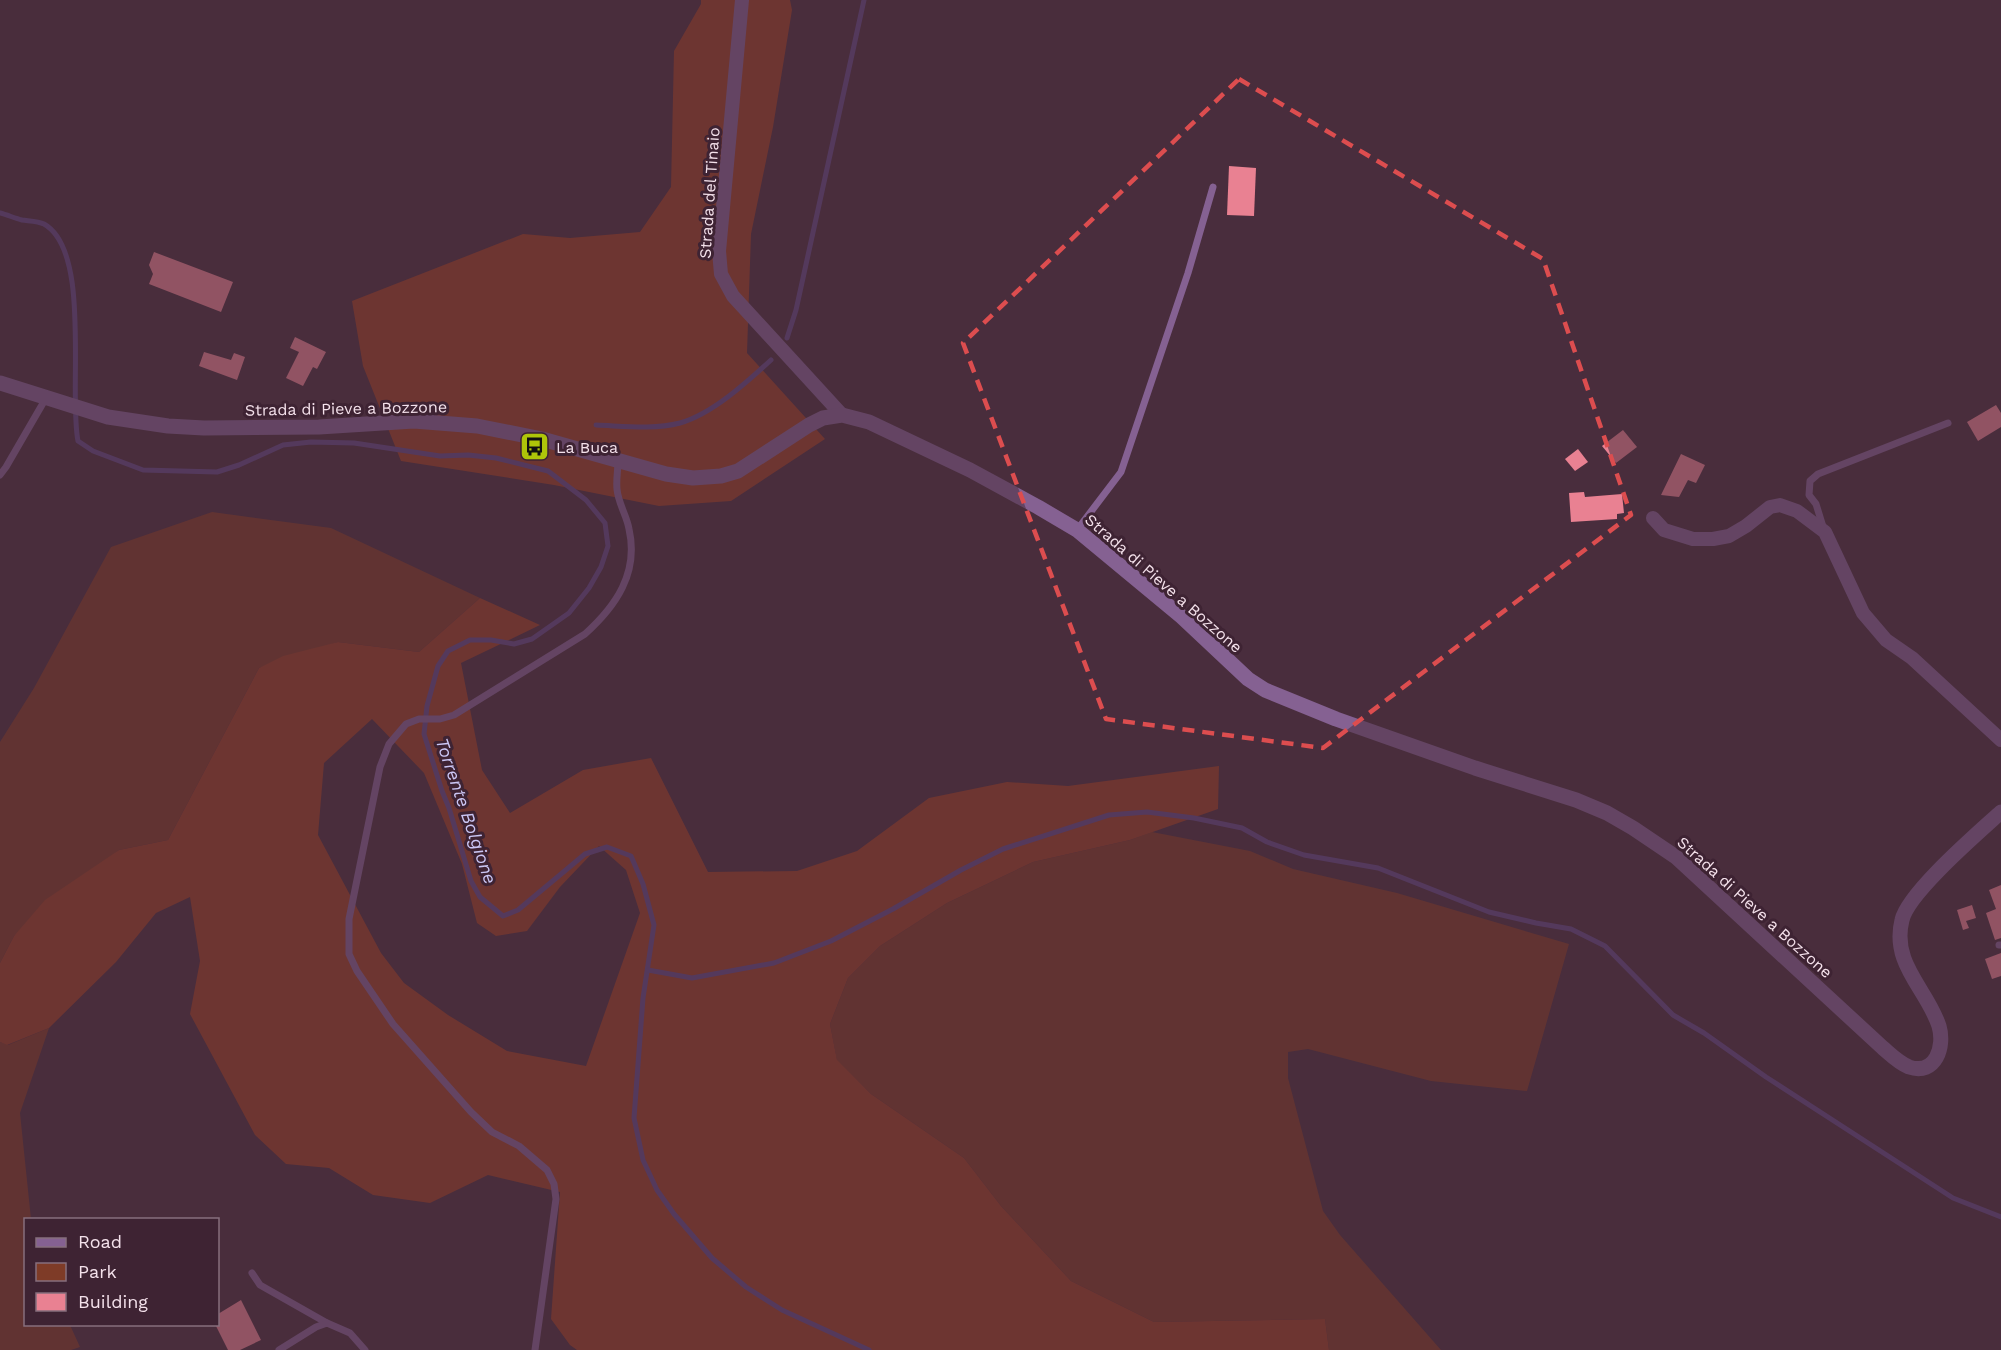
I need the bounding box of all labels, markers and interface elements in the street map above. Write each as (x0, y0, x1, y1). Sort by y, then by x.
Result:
street label: Strada del Tinaio (695, 127, 724, 259)
street label: Strada di Pieve a Bozzone (245, 397, 447, 420)
bus stop icon: La Buca (519, 431, 551, 463)
place label: La Buca (556, 438, 618, 457)
street label: Strada di Pieve a Bozzone (1081, 510, 1246, 657)
water label: Torrente Bolgione (432, 735, 501, 887)
street label: Strada di Pieve a Bozzone (1673, 833, 1836, 982)
legend (24, 1218, 219, 1326)
text: Road (78, 1231, 122, 1252)
text: Park (78, 1261, 117, 1282)
text: Building (78, 1291, 148, 1312)

